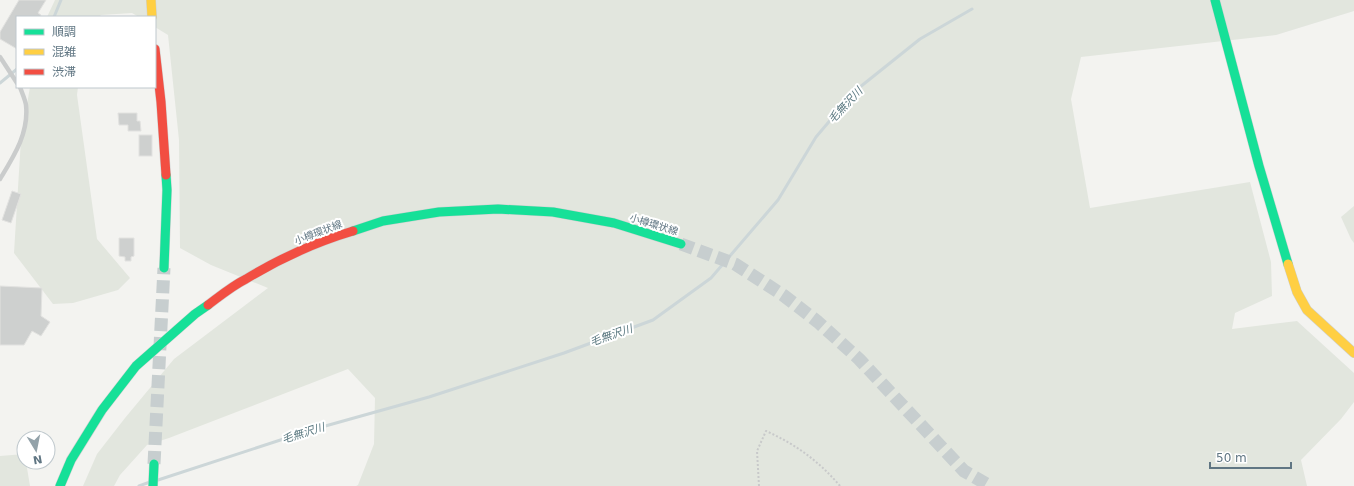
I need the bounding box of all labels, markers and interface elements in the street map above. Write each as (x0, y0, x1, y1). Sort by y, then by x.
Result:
legend (16, 16, 156, 88)
text: 順調 (52, 25, 76, 39)
text: 混雑 (52, 45, 76, 59)
text: 渋滞 (52, 65, 76, 79)
water label: 毛無沢川 (826, 84, 866, 126)
street label: 小樽環状線 (628, 212, 679, 237)
street label: 小樽環状線 (293, 218, 343, 247)
water label: 毛無沢川 (588, 322, 635, 349)
water label: 毛無沢川 (280, 421, 327, 446)
north arrow (16, 430, 56, 470)
scale bar (1210, 444, 1291, 470)
text: 50 m (1216, 451, 1247, 465)
text: N (32, 452, 43, 467)

